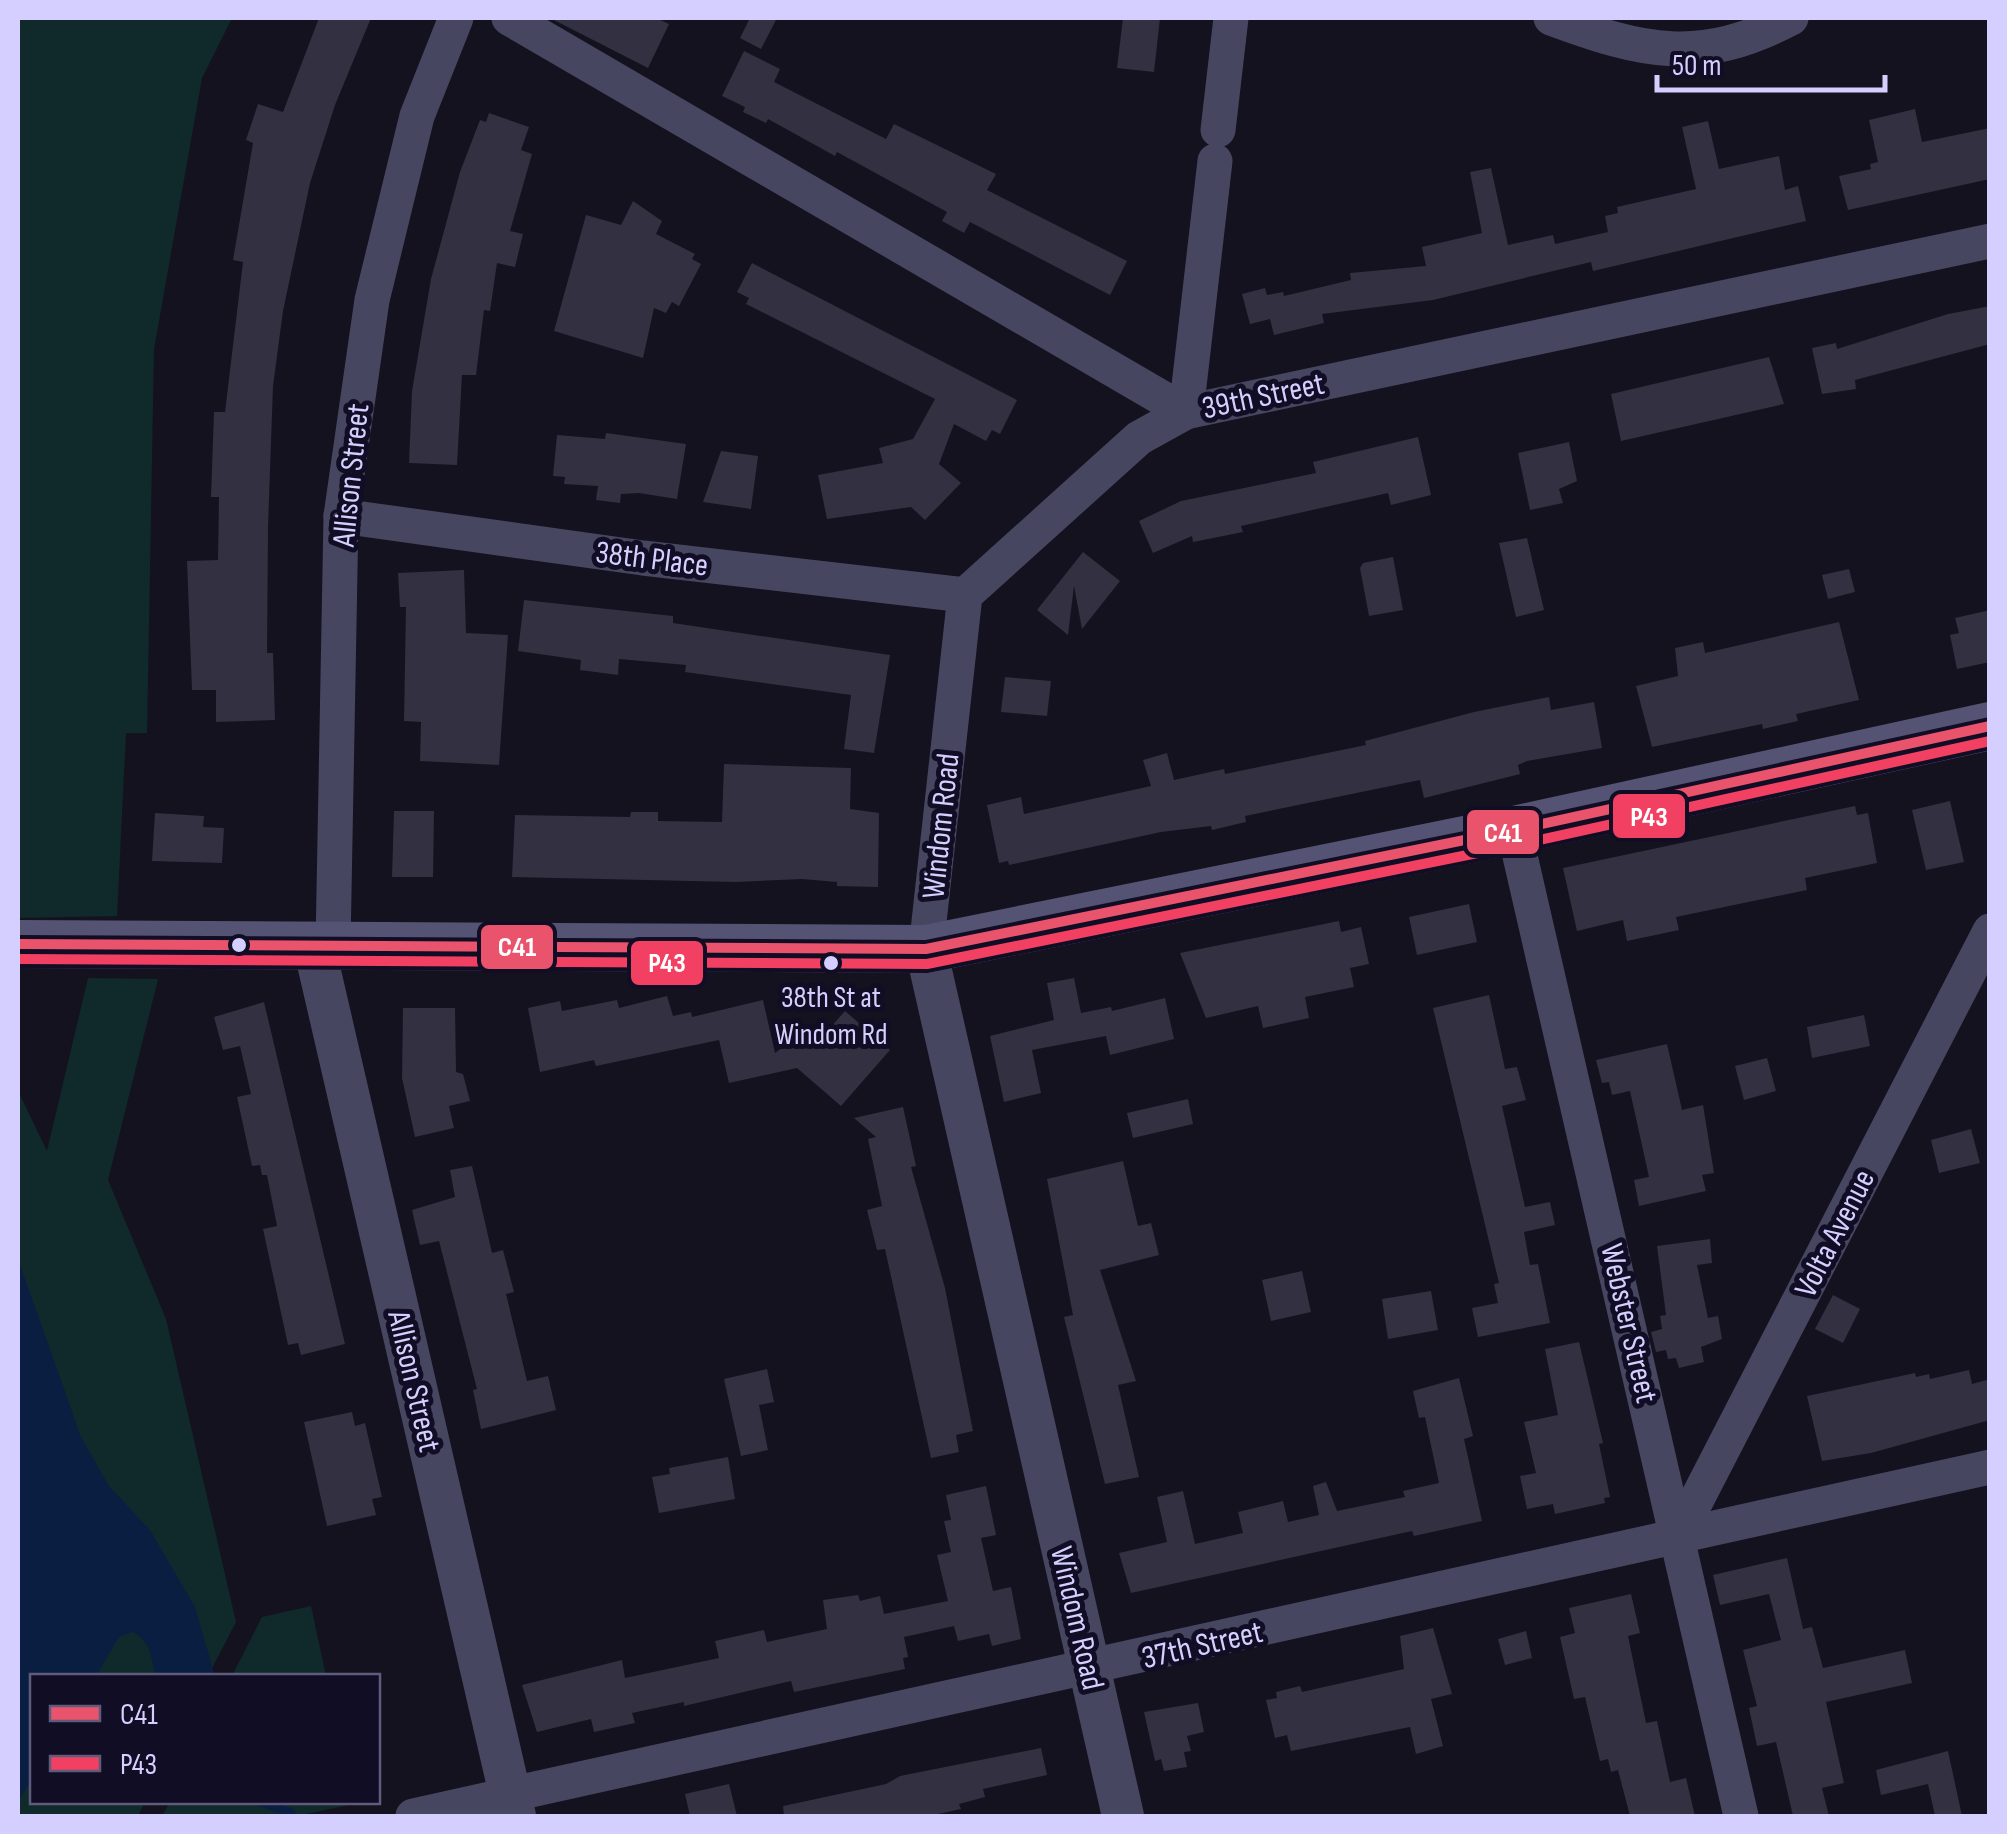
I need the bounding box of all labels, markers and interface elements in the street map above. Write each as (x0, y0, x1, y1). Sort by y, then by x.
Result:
scale bar (1657, 30, 1884, 92)
text: 50 m (1672, 48, 1721, 84)
street label: 39th Street (1199, 365, 1328, 428)
street label: Allison Street (324, 402, 378, 550)
street label: 38th Place (593, 533, 710, 586)
street label: Windom Road (914, 751, 969, 901)
line badge: P43 (1611, 792, 1687, 840)
text: P43 (1630, 801, 1668, 834)
line badge: C41 (1465, 808, 1541, 856)
text: C41 (1484, 817, 1522, 850)
line badge: C41 (479, 923, 555, 971)
text: C41 (498, 931, 536, 964)
unlabelled marker (229, 935, 249, 955)
line badge: P43 (629, 939, 705, 987)
text: P43 (648, 947, 686, 980)
marker: 38th St at Windom Rd (821, 953, 841, 973)
place label: 38th St at Windom Rd (775, 980, 887, 1053)
street label: Volta Avenue (1787, 1163, 1884, 1304)
street label: Webster Street (1591, 1240, 1666, 1407)
street label: Allison Street (378, 1306, 449, 1456)
street label: Windom Road (1041, 1543, 1112, 1694)
street label: 37th Street (1138, 1613, 1266, 1678)
legend (30, 1674, 380, 1804)
text: C41 (120, 1697, 158, 1733)
text: P43 (120, 1747, 157, 1783)

